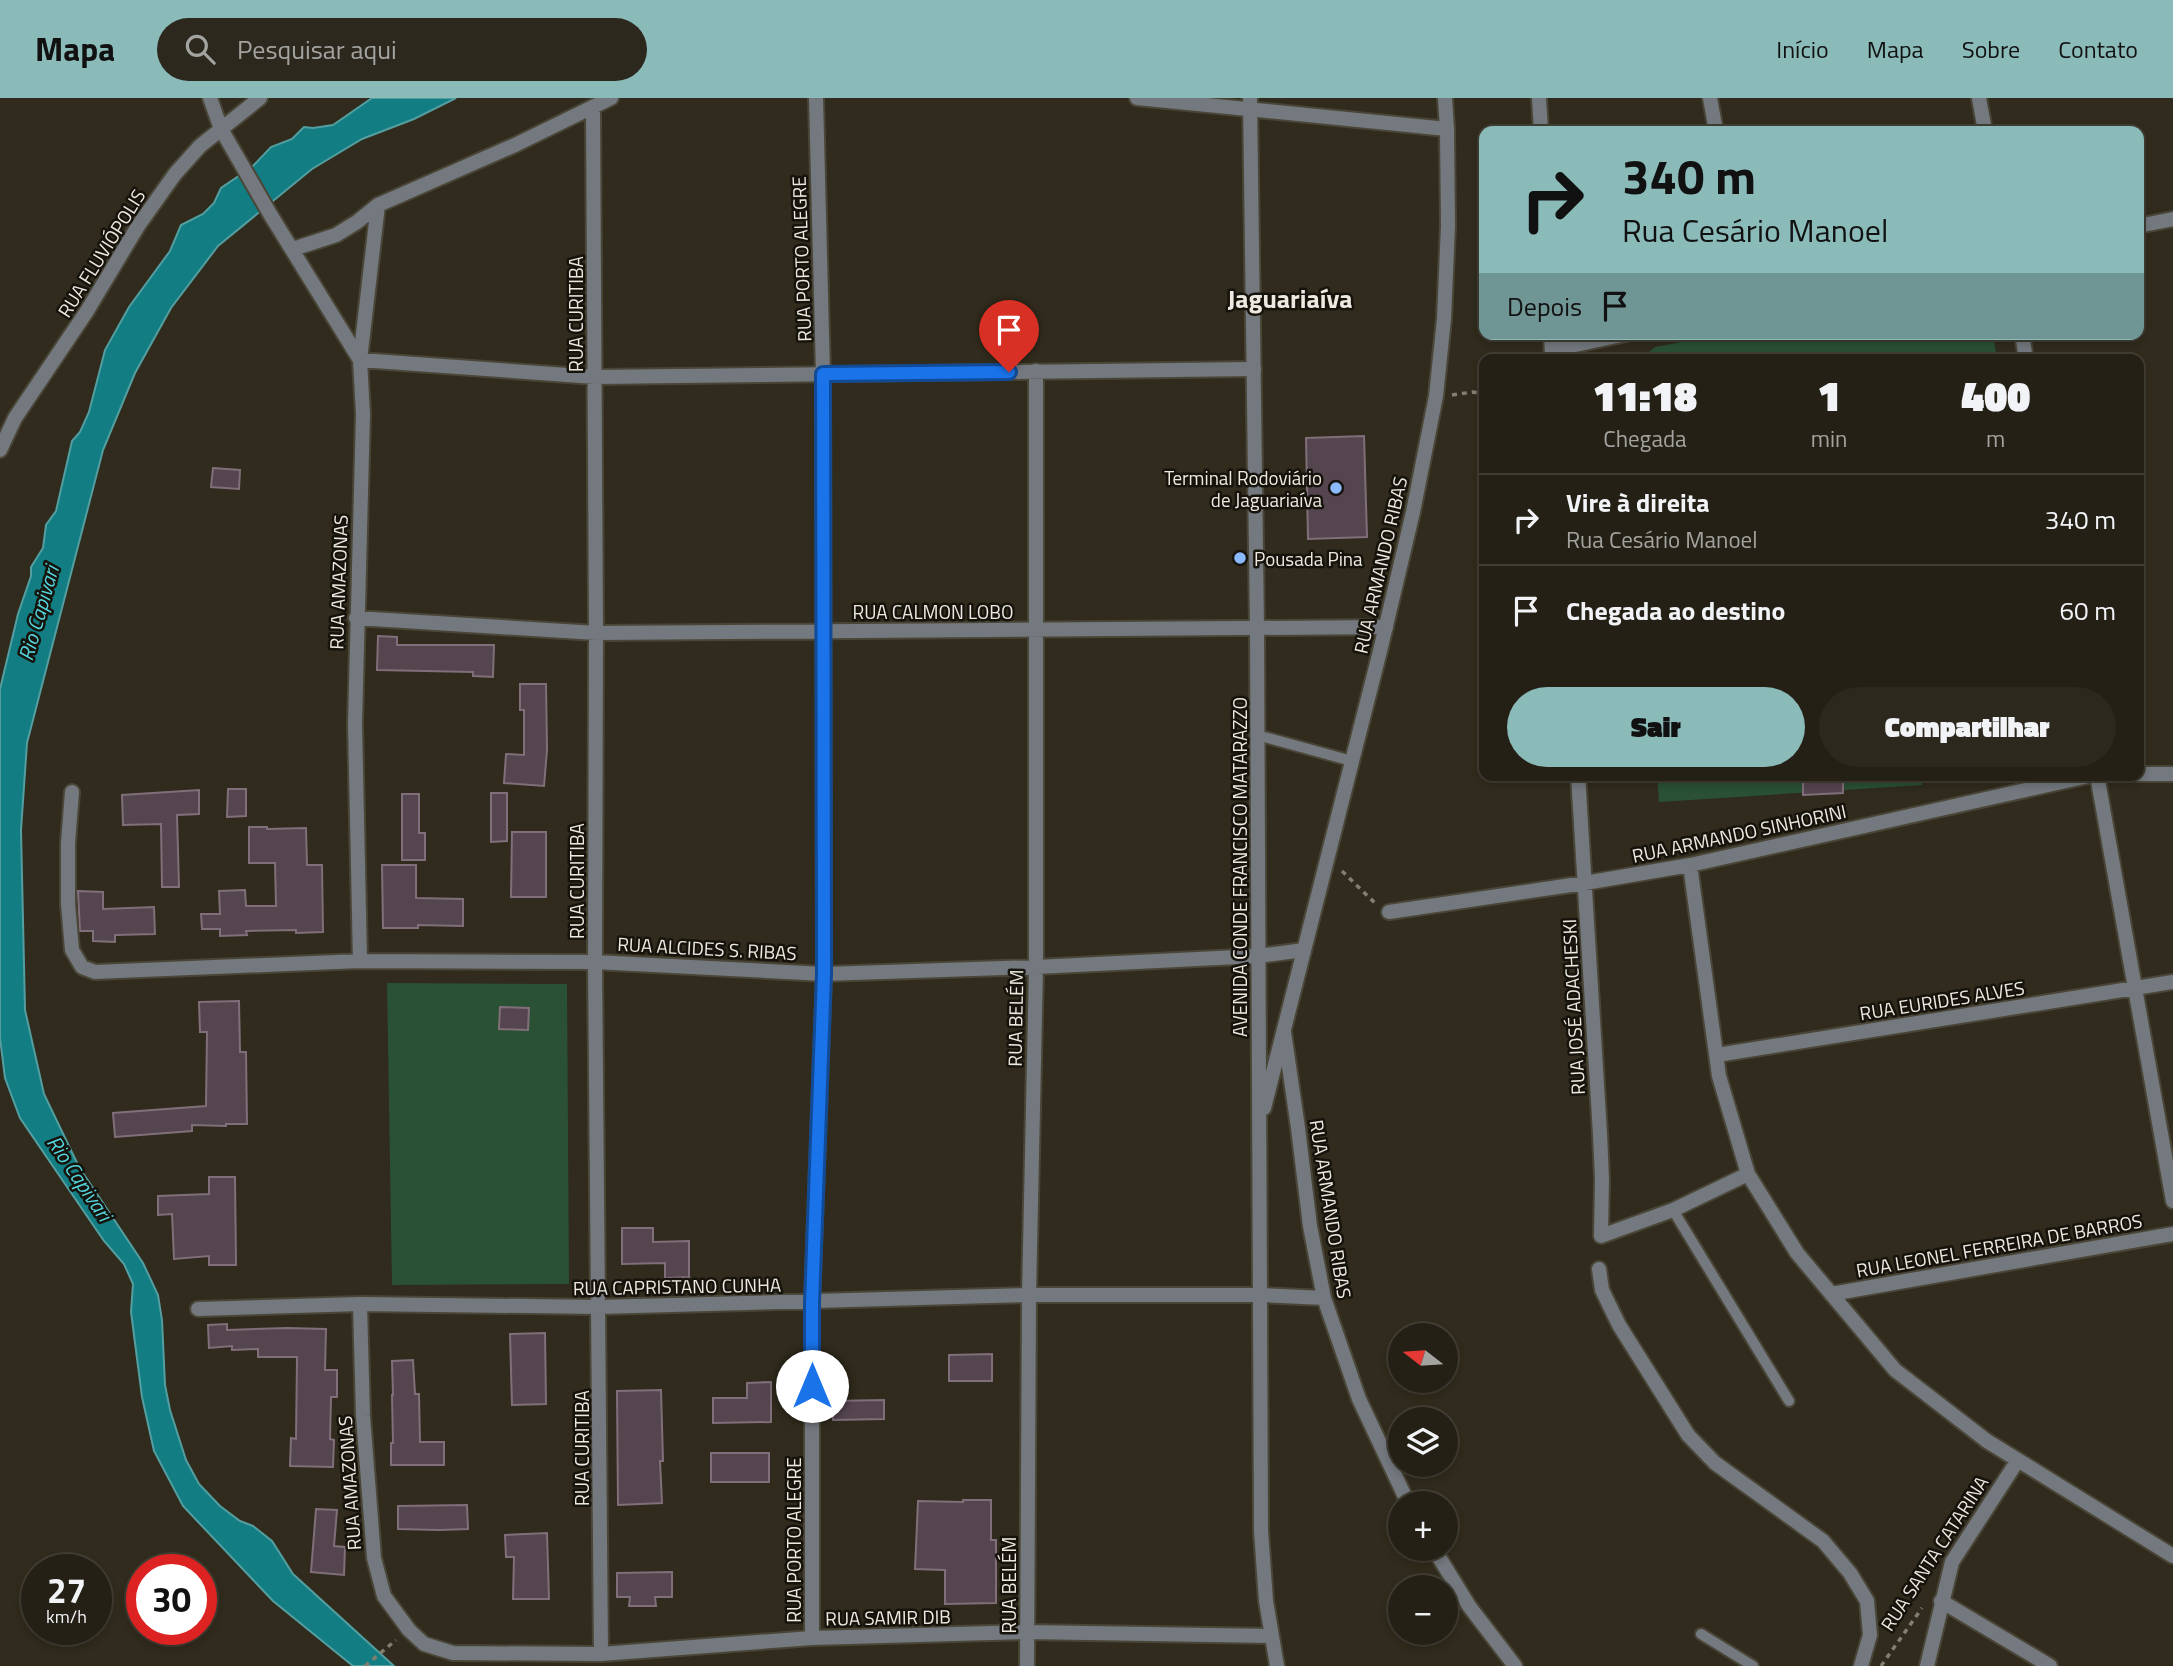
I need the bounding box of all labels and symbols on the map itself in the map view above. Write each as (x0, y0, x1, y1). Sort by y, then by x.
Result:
street label: RUA PORTO ALEGRE (784, 176, 818, 342)
street label: RUA FLUVIÓPOLIS (50, 183, 152, 323)
street label: RUA CURITIBA (561, 256, 590, 372)
district label: Jaguariaíva (1227, 279, 1353, 318)
pin (979, 300, 1039, 372)
place label: Terminal Rodoviário de Jaguariaíva (1164, 463, 1322, 514)
street label: RUA ARMANDO RIBAS (1346, 474, 1414, 656)
marker: Terminal Rodoviário de Jaguariaíva (1328, 480, 1344, 496)
street label: RUA AMAZONAS (321, 514, 355, 650)
place label: Pousada Pina (1254, 544, 1363, 573)
marker: Pousada Pina (1232, 550, 1248, 566)
water label: Rio Capivari (9, 559, 68, 664)
street label: RUA CALMON LOBO (852, 597, 1014, 626)
street label: AVENIDA CONDE FRANCISCO MATARAZZO (1225, 697, 1254, 1037)
street label: RUA ARMANDO SINHORINI (1629, 796, 1849, 870)
street label: RUA CURITIBA (562, 823, 591, 939)
street label: RUA JOSÉ ADACHESKI (1554, 918, 1592, 1096)
street label: RUA ALCIDES S. RIBAS (617, 929, 797, 967)
street label: RUA BELÉM (1000, 969, 1030, 1067)
street label: RUA EURIDES ALVES (1857, 973, 2027, 1027)
street label: RUA ARMANDO RIBAS (1303, 1117, 1359, 1301)
water label: Rio Capivari (39, 1129, 122, 1230)
street label: RUA LEONEL FERREIRA DE BARROS (1854, 1206, 2144, 1284)
street label: RUA CAPRISTANO CUNHA (573, 1270, 781, 1302)
north arrow (1388, 1323, 1458, 1393)
position arrow (775, 1349, 849, 1423)
street label: RUA CURITIBA (567, 1390, 596, 1506)
street label: RUA AMAZONAS (330, 1415, 368, 1551)
street label: RUA PORTO ALEGRE (779, 1457, 808, 1623)
street label: RUA SANTA CATARINA (1873, 1470, 1995, 1636)
street label: RUA BELÉM (994, 1536, 1023, 1634)
speed limit sign: 30 (126, 1554, 217, 1645)
street label: RUA SAMIR DIB (825, 1601, 951, 1633)

